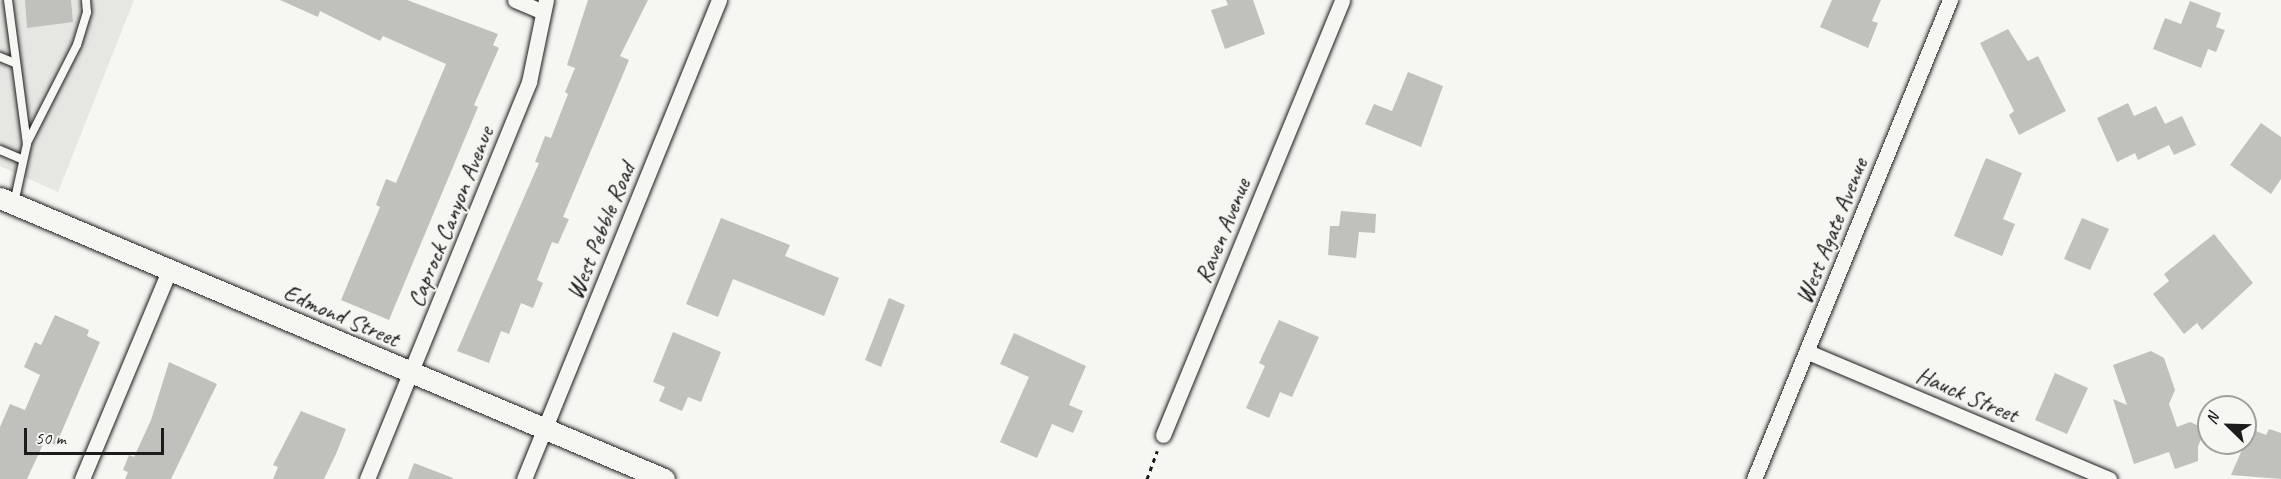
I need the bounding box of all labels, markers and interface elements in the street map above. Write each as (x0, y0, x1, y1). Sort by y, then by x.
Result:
street label: Caprock Canyon Avenue (402, 122, 500, 312)
street label: West Agate Avenue (1790, 154, 1874, 308)
street label: West Pebble Road (561, 159, 641, 303)
street label: Raven Avenue (1189, 175, 1257, 287)
street label: Edmond Street (278, 279, 404, 353)
street label: Hauck Street (1912, 361, 2022, 429)
north arrow (2197, 395, 2257, 455)
text: N (2201, 410, 2223, 427)
scale bar (27, 416, 166, 454)
text: 50 m (35, 427, 66, 449)

